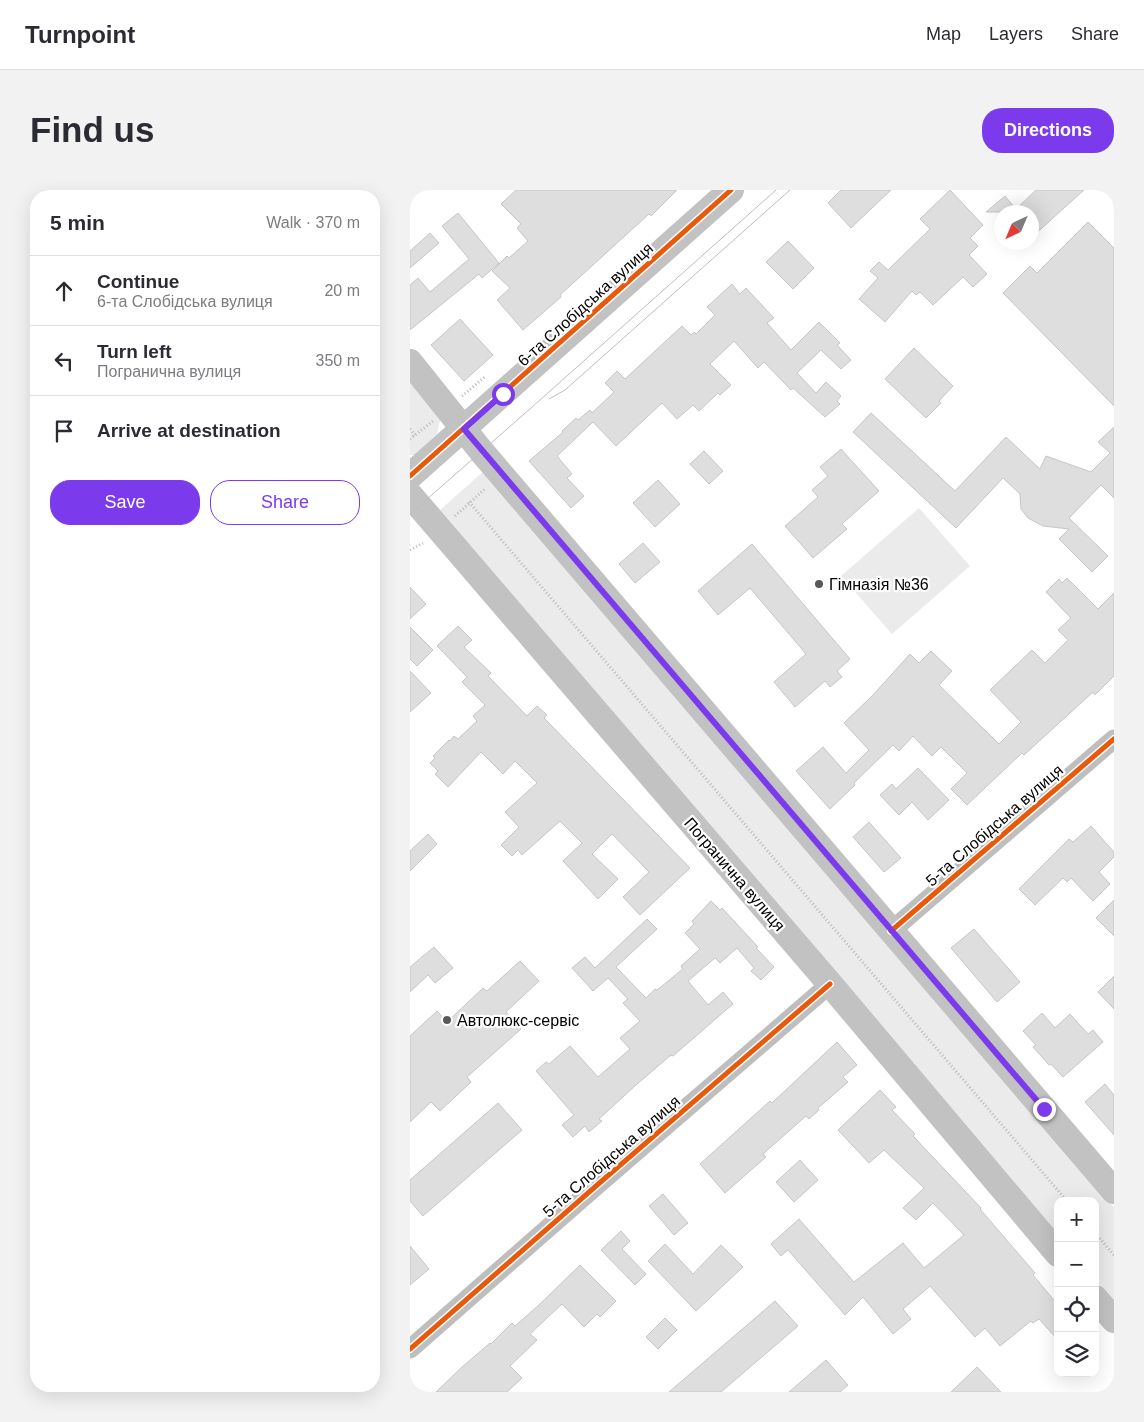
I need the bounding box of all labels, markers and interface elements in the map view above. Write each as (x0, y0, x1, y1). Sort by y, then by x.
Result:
text: Turnpoint (25, 21, 135, 48)
text: Map (926, 24, 961, 44)
text: Layers (989, 24, 1043, 44)
text: Share (1071, 24, 1119, 44)
button: Directions (982, 108, 1114, 153)
text: Find us (30, 110, 154, 149)
north arrow (994, 205, 1039, 250)
text: 5 min (50, 211, 105, 234)
text: Walk · 370 m (266, 214, 360, 231)
street label: 6-та Слобідська вулиця (514, 239, 656, 369)
text: Continue (97, 271, 179, 292)
icon: ahead (50, 277, 78, 305)
text: 20 m (324, 282, 360, 299)
text: 6-та Слобідська вулиця (97, 293, 273, 310)
text: Turn left (97, 341, 172, 362)
icon: left (50, 347, 78, 375)
text: 350 m (316, 352, 360, 369)
text: Погранична вулиця (97, 363, 241, 380)
route start (492, 383, 515, 406)
icon: arrive (50, 417, 78, 445)
text: Arrive at destination (97, 420, 281, 441)
button: Save (50, 480, 200, 525)
button: Share (210, 480, 360, 525)
place label: Гімназія №36 (829, 576, 929, 593)
marker: Гімназія №36 (813, 578, 825, 590)
street label: 5-та Слобідська вулиця (922, 761, 1066, 889)
street label: Погранична вулиця (681, 814, 788, 934)
place label: Автолюкс-сервіс (457, 1012, 579, 1029)
marker: Автолюкс-сервіс (441, 1014, 453, 1026)
street label: 5-та Слобідська вулиця (539, 1092, 683, 1220)
route end (1033, 1098, 1056, 1121)
map controls (1054, 1197, 1099, 1377)
button: + (1054, 1197, 1099, 1242)
button: − (1054, 1242, 1099, 1287)
button: locate (1054, 1287, 1099, 1332)
button: layers (1054, 1332, 1099, 1377)

